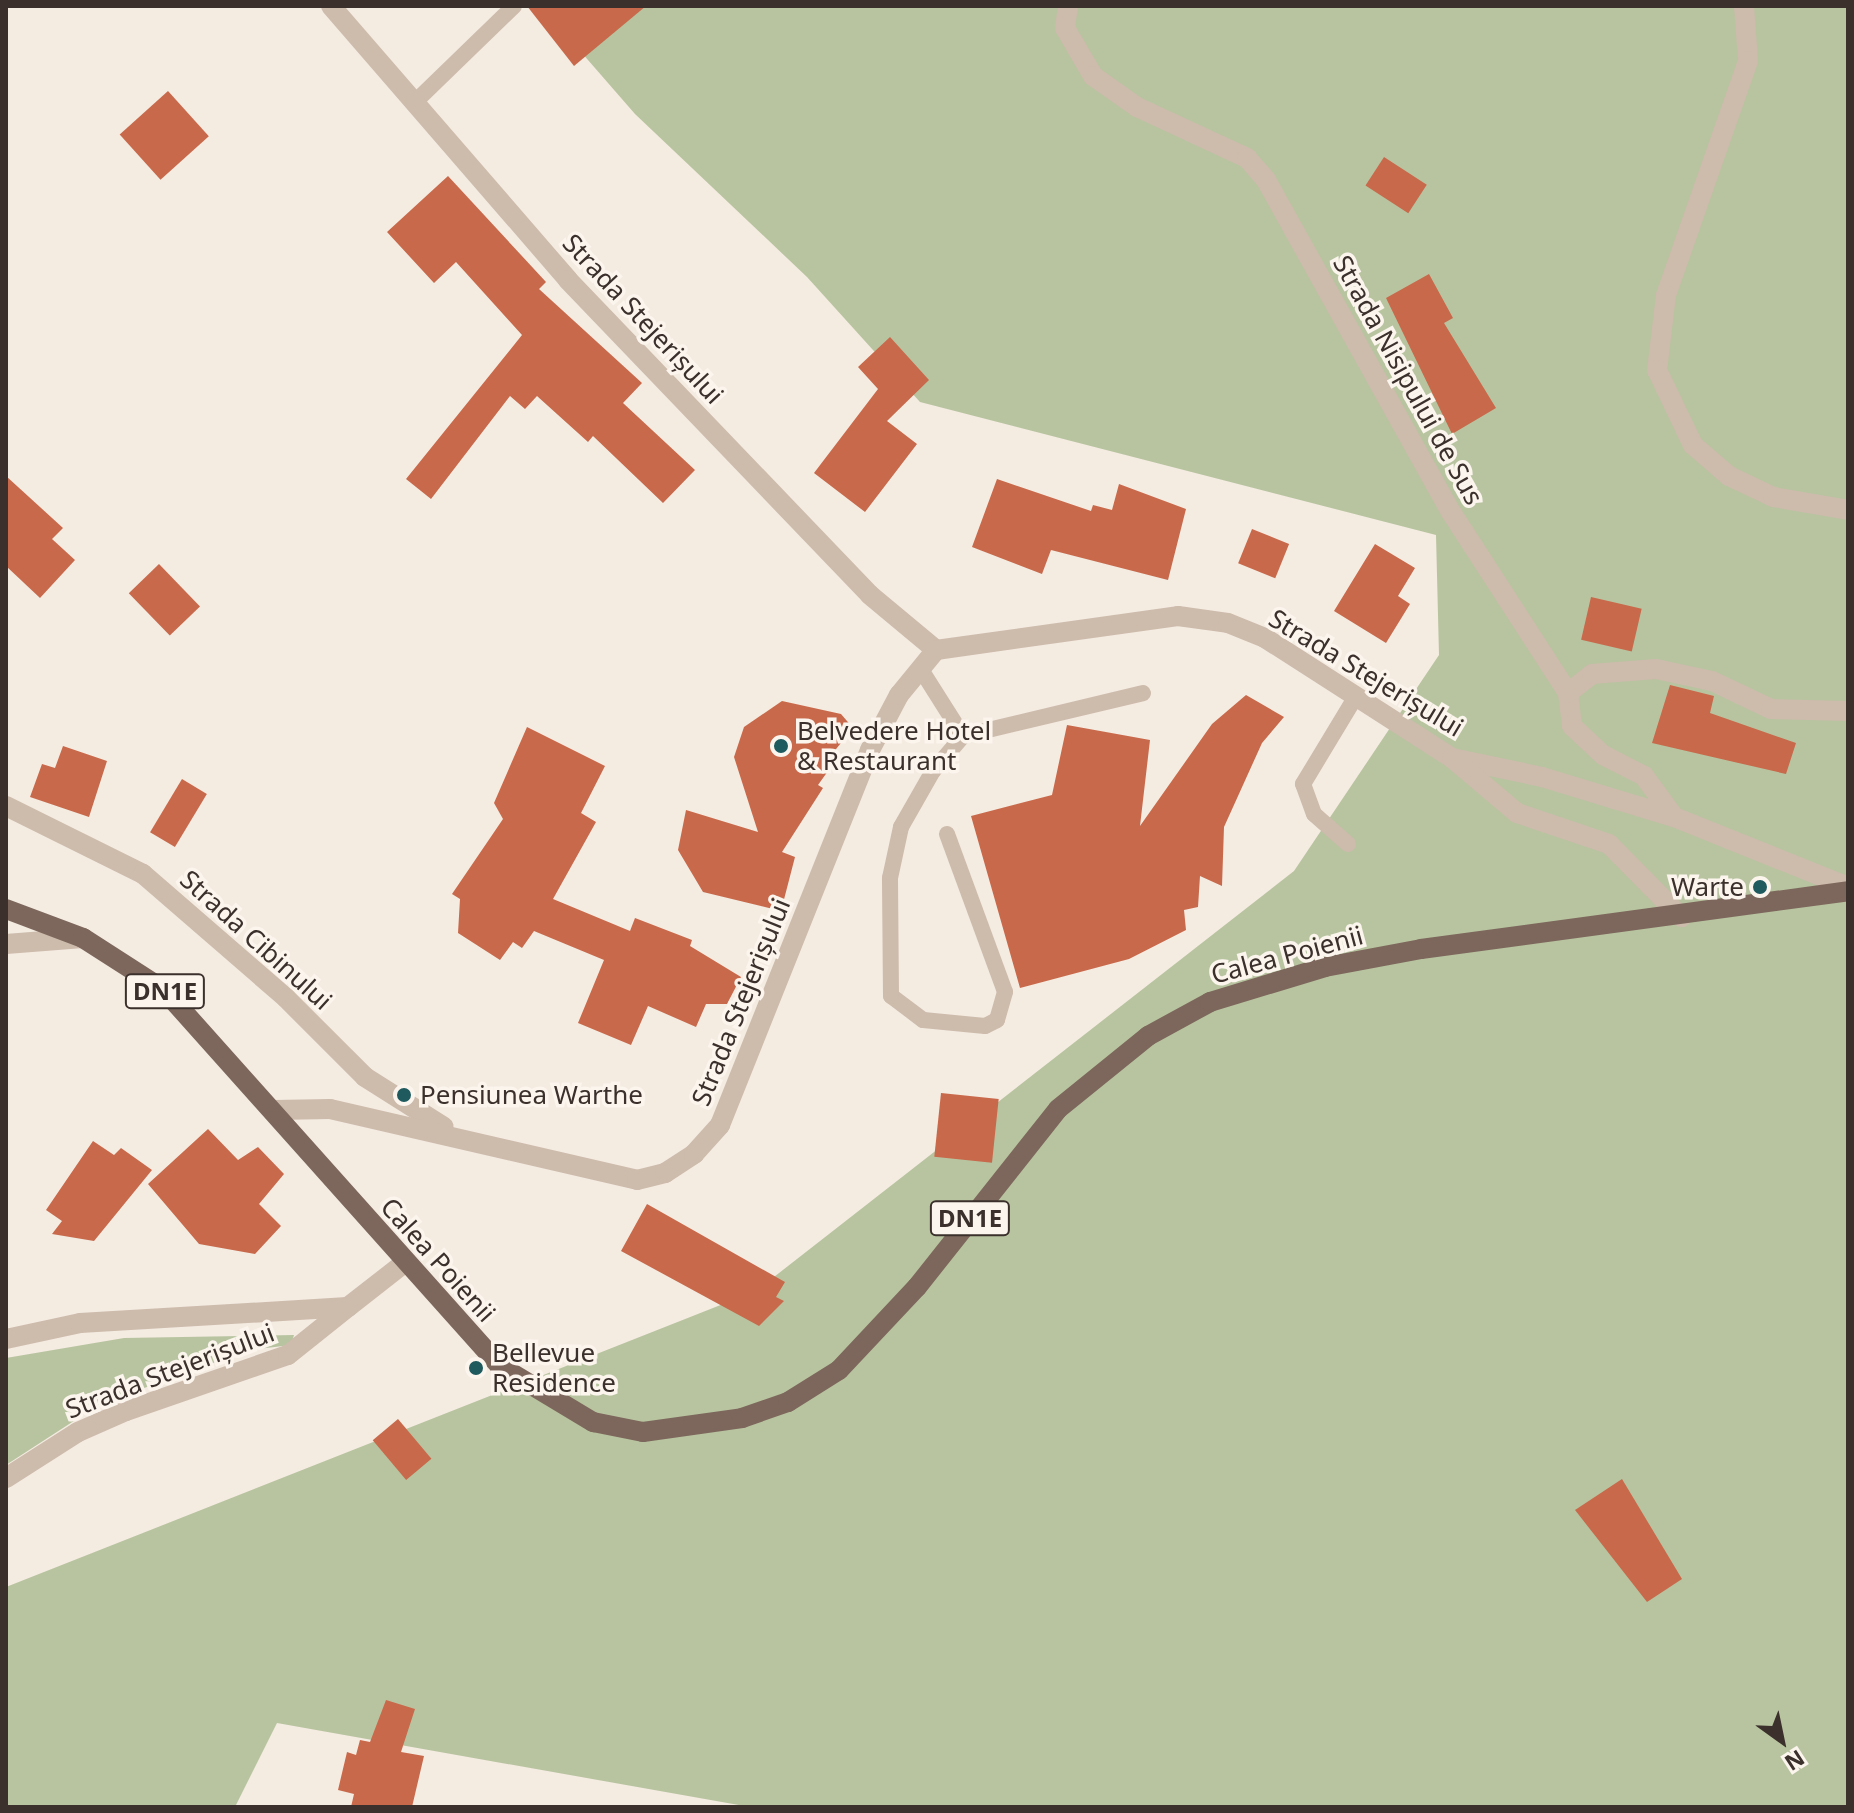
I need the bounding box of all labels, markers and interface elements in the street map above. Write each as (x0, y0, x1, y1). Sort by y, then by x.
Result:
street label: Strada Stejerișului (556, 228, 730, 410)
street label: Strada Nisipului de Sus (1326, 250, 1490, 510)
street label: Strada Stejerișului (1263, 603, 1469, 743)
place label: Belvedere Hotel & Restaurant (797, 715, 991, 776)
marker: Belvedere Hotel & Restaurant (772, 737, 790, 755)
street label: Strada Cibinului (174, 864, 338, 1016)
place label: Warte (1671, 871, 1744, 903)
marker: Warte (1751, 878, 1769, 896)
street label: Strada Stejerișului (685, 894, 797, 1110)
street label: Calea Poienii (1208, 920, 1366, 990)
road number: DN1E (123, 971, 207, 1011)
place label: Pensiunea Warthe (420, 1079, 643, 1111)
marker: Pensiunea Warthe (395, 1086, 413, 1104)
street label: Calea Poienii (374, 1192, 502, 1328)
road number: DN1E (928, 1198, 1012, 1238)
street label: Strada Stejerișului (61, 1317, 279, 1425)
place label: Bellevue Residence (492, 1337, 616, 1398)
marker: Bellevue Residence (467, 1359, 485, 1377)
north arrow (1742, 1701, 1822, 1781)
text: N (1779, 1744, 1811, 1779)

